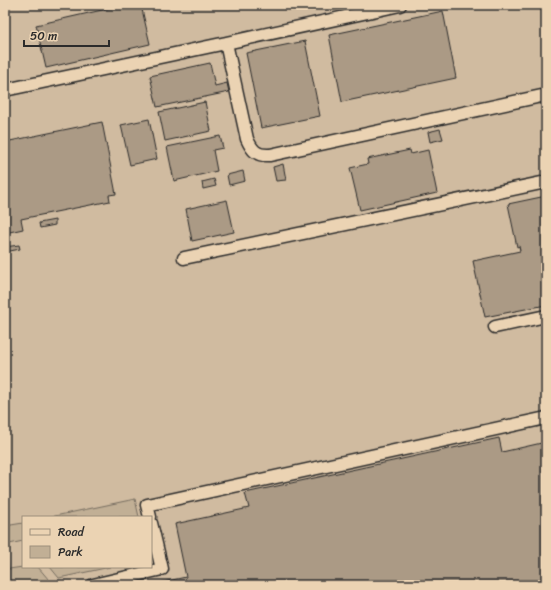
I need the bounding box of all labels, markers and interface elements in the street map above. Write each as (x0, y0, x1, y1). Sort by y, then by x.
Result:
scale bar (24, 22, 109, 48)
text: 50 m (30, 25, 57, 47)
legend (22, 516, 152, 568)
text: Road (58, 521, 85, 543)
text: Park (58, 541, 83, 563)

